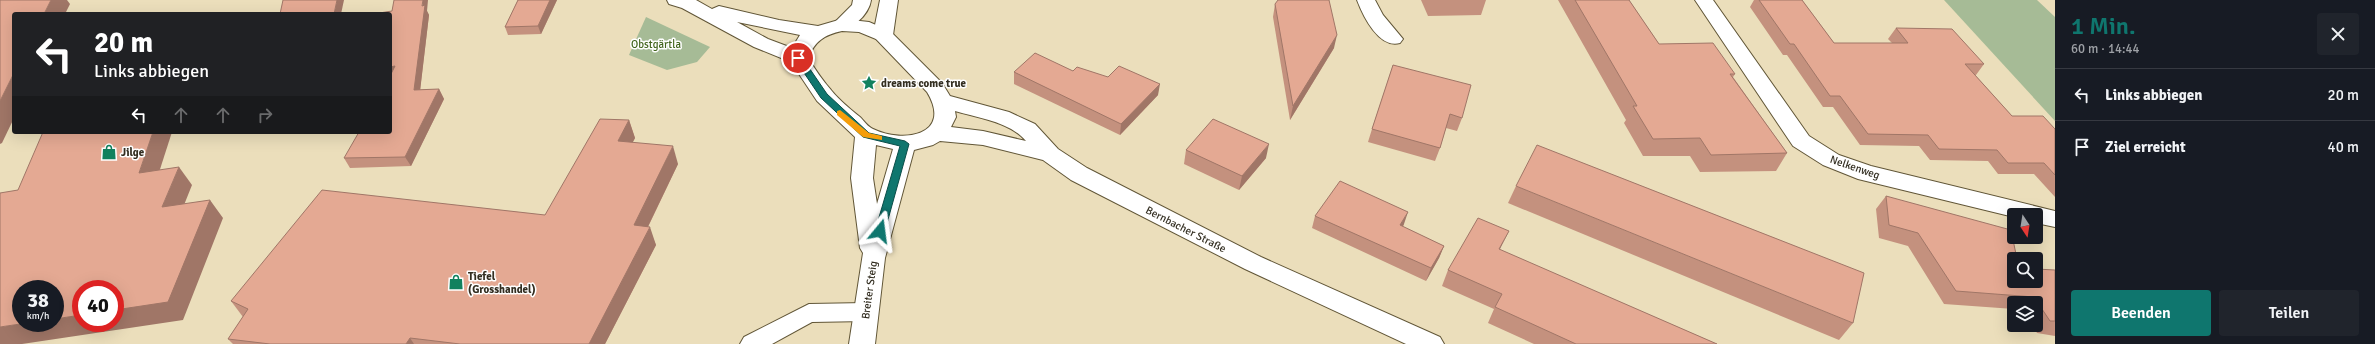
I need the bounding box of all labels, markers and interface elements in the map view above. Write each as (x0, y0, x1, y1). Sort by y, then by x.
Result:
text: 1 Min. (2071, 11, 2136, 41)
button: close (2317, 13, 2359, 55)
text: 20 m (94, 26, 153, 60)
icon: left (28, 28, 80, 80)
park label: Obstgärtla (631, 38, 681, 51)
pin (781, 41, 815, 75)
text: 60 m · 14:44 (2071, 41, 2140, 57)
icon: arrive (787, 47, 809, 69)
text: Links abbiegen (94, 60, 209, 82)
place icon: dreams come true (860, 74, 878, 92)
place label: dreams come true (881, 77, 967, 90)
icon: left (2071, 84, 2093, 106)
text: Links abbiegen (2105, 86, 2202, 104)
text: 20 m (2328, 86, 2359, 104)
icon: left (128, 104, 150, 126)
icon: ahead (170, 104, 192, 126)
icon: ahead (212, 104, 234, 126)
icon: right (254, 104, 276, 126)
icon: arrive (2071, 136, 2093, 158)
text: Ziel erreicht (2105, 138, 2186, 156)
text: 40 m (2328, 138, 2359, 156)
shop icon: Jilge (100, 143, 118, 161)
place label: Jilge (121, 146, 145, 159)
street label: Nelkenweg (1828, 153, 1882, 182)
street label: Bernbacher Straße (1143, 204, 1228, 255)
north arrow (2007, 208, 2043, 244)
map controls (2007, 208, 2043, 332)
position arrow (859, 210, 901, 252)
button: search (2007, 252, 2043, 288)
street label: Breiter Steig (859, 260, 880, 320)
place label: Tiefel (Grosshandel) (468, 270, 536, 296)
shop icon: Tiefel (Grosshandel) (447, 273, 465, 291)
speed limit sign: 40 (72, 280, 124, 332)
text: 38 (27, 288, 49, 313)
button: Beenden (2071, 290, 2211, 336)
button: Teilen (2219, 290, 2359, 336)
button: layers (2007, 296, 2043, 332)
text: km/h (27, 310, 49, 322)

